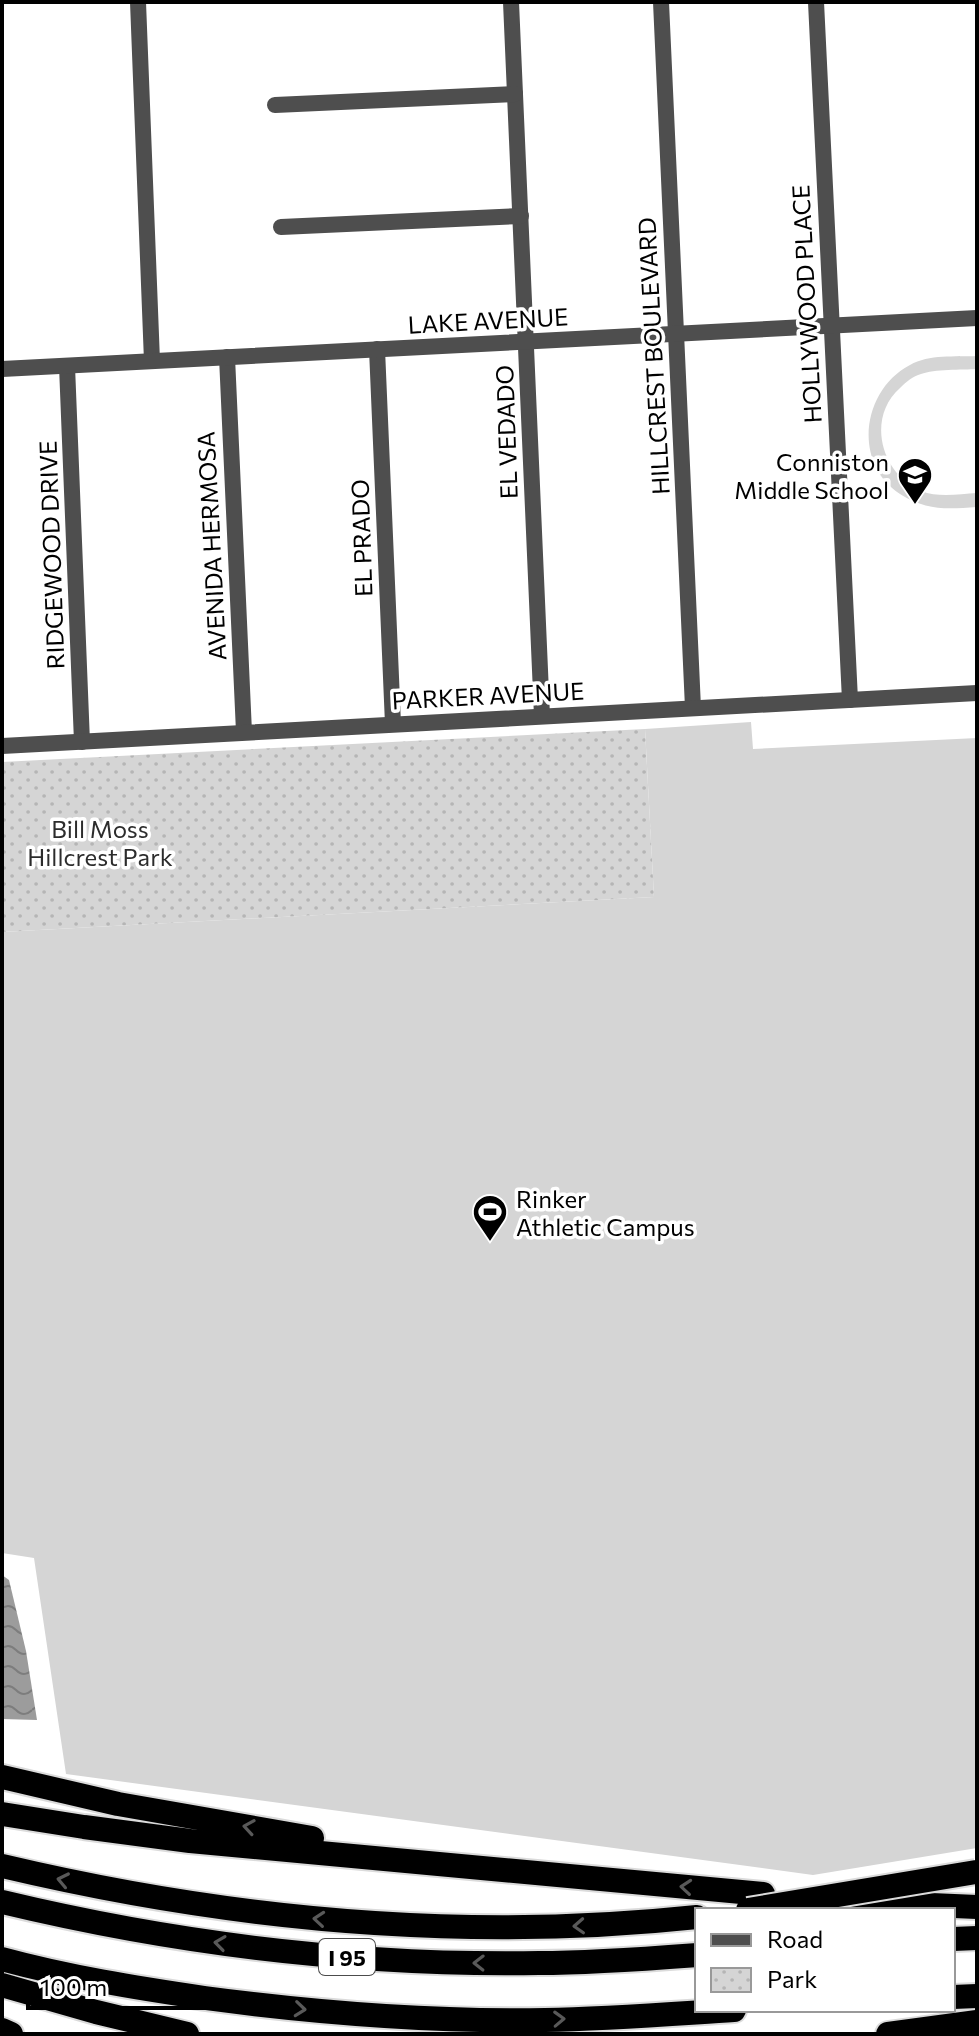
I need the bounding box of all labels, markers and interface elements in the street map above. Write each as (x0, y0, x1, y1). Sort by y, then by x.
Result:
street label: HOLLYWOOD PLACE (785, 184, 827, 424)
street label: HILLCREST BOULEVARD (631, 216, 675, 496)
street label: LAKE AVENUE (407, 301, 569, 339)
street label: EL VEDADO (489, 364, 523, 500)
street label: AVENIDA HERMOSA (191, 431, 231, 661)
street label: RIDGEWOOD DRIVE (33, 440, 69, 670)
place label: Conniston Middle School (734, 447, 889, 504)
school or university icon: Conniston Middle School (896, 456, 934, 506)
street label: EL PRADO (344, 479, 378, 597)
street label: PARKER AVENUE (391, 675, 585, 715)
park label: Bill Moss Hillcrest Park (27, 814, 173, 871)
place label: Rinker Athletic Campus (516, 1184, 695, 1241)
sports icon: Rinker Athletic Campus (471, 1193, 509, 1243)
one-way arrow (242, 1819, 256, 1836)
one-way arrow (56, 1872, 69, 1889)
one-way arrow (679, 1879, 692, 1896)
legend (695, 1908, 955, 2012)
one-way arrow (312, 1911, 325, 1928)
one-way arrow (572, 1917, 585, 1934)
text: Road (767, 1924, 823, 1953)
one-way arrow (213, 1935, 227, 1952)
road number: I 95 (319, 1939, 375, 1975)
one-way arrow (472, 1954, 485, 1972)
scale bar (28, 1960, 214, 2010)
text: Park (767, 1964, 817, 1993)
text: 100 m (40, 1972, 107, 2001)
one-way arrow (293, 2000, 306, 2017)
one-way arrow (553, 2011, 566, 2028)

